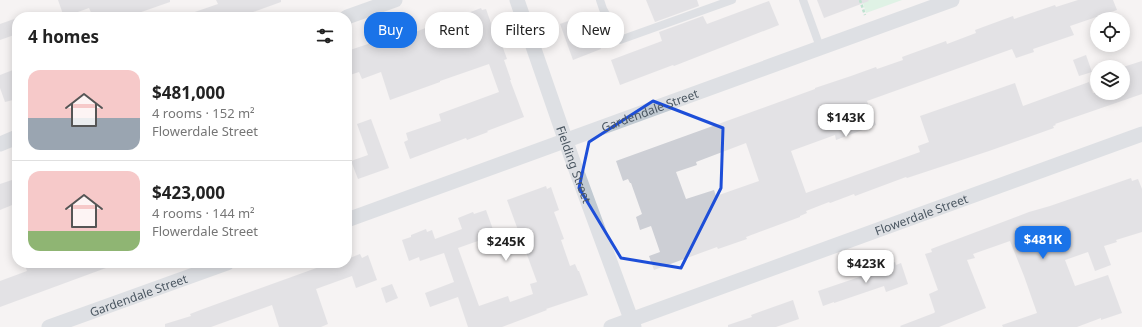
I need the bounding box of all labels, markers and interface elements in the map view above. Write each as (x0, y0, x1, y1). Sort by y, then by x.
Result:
chip: Buy (364, 12, 417, 48)
chip: Rent (425, 12, 483, 48)
chip: Filters (491, 12, 559, 48)
chip: New (567, 12, 624, 48)
map controls (1090, 12, 1130, 100)
button: locate (1090, 12, 1130, 52)
text: 4 homes (28, 25, 99, 48)
icon: filters (314, 25, 336, 47)
button: layers (1090, 60, 1130, 100)
text: $481,000 (152, 81, 225, 104)
street label: Gardendale Street (599, 84, 701, 135)
icon: home (60, 86, 108, 134)
text: 4 rooms · 152 m² (152, 104, 255, 122)
pin: $143K (818, 104, 874, 138)
text: $143K (827, 108, 865, 126)
text: Flowerdale Street (152, 122, 258, 140)
street label: Fielding Street (553, 123, 596, 206)
text: $423,000 (152, 181, 225, 204)
icon: home (60, 187, 108, 235)
street label: Flowerdale Street (872, 189, 971, 239)
text: 4 rooms · 144 m² (152, 204, 255, 222)
text: Flowerdale Street (152, 222, 258, 240)
pin: $481K (1015, 226, 1071, 260)
pin: $245K (478, 228, 534, 262)
text: $481K (1024, 230, 1062, 248)
text: $245K (487, 232, 525, 250)
pin: $423K (838, 250, 894, 284)
text: $423K (847, 254, 885, 272)
street label: Gardendale Street (87, 269, 190, 320)

